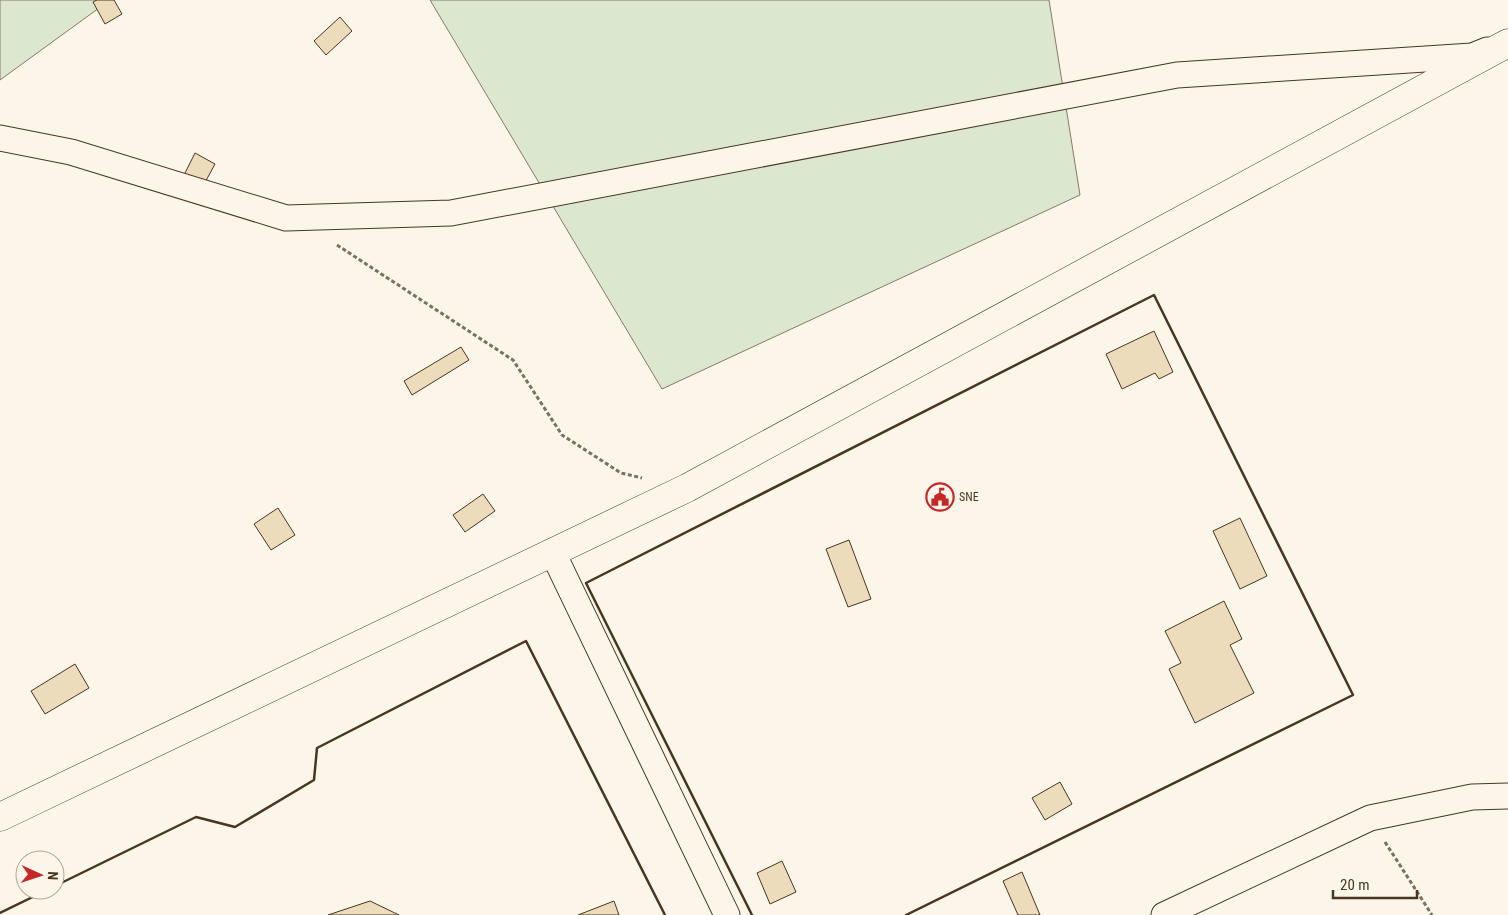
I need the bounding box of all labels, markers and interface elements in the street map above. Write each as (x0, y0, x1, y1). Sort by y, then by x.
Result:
public building icon: SNE (925, 482, 955, 512)
place label: SNE (959, 490, 979, 504)
north arrow (15, 850, 65, 900)
scale bar (1333, 868, 1417, 900)
text: N (45, 871, 61, 880)
text: 20 m (1340, 876, 1370, 894)

